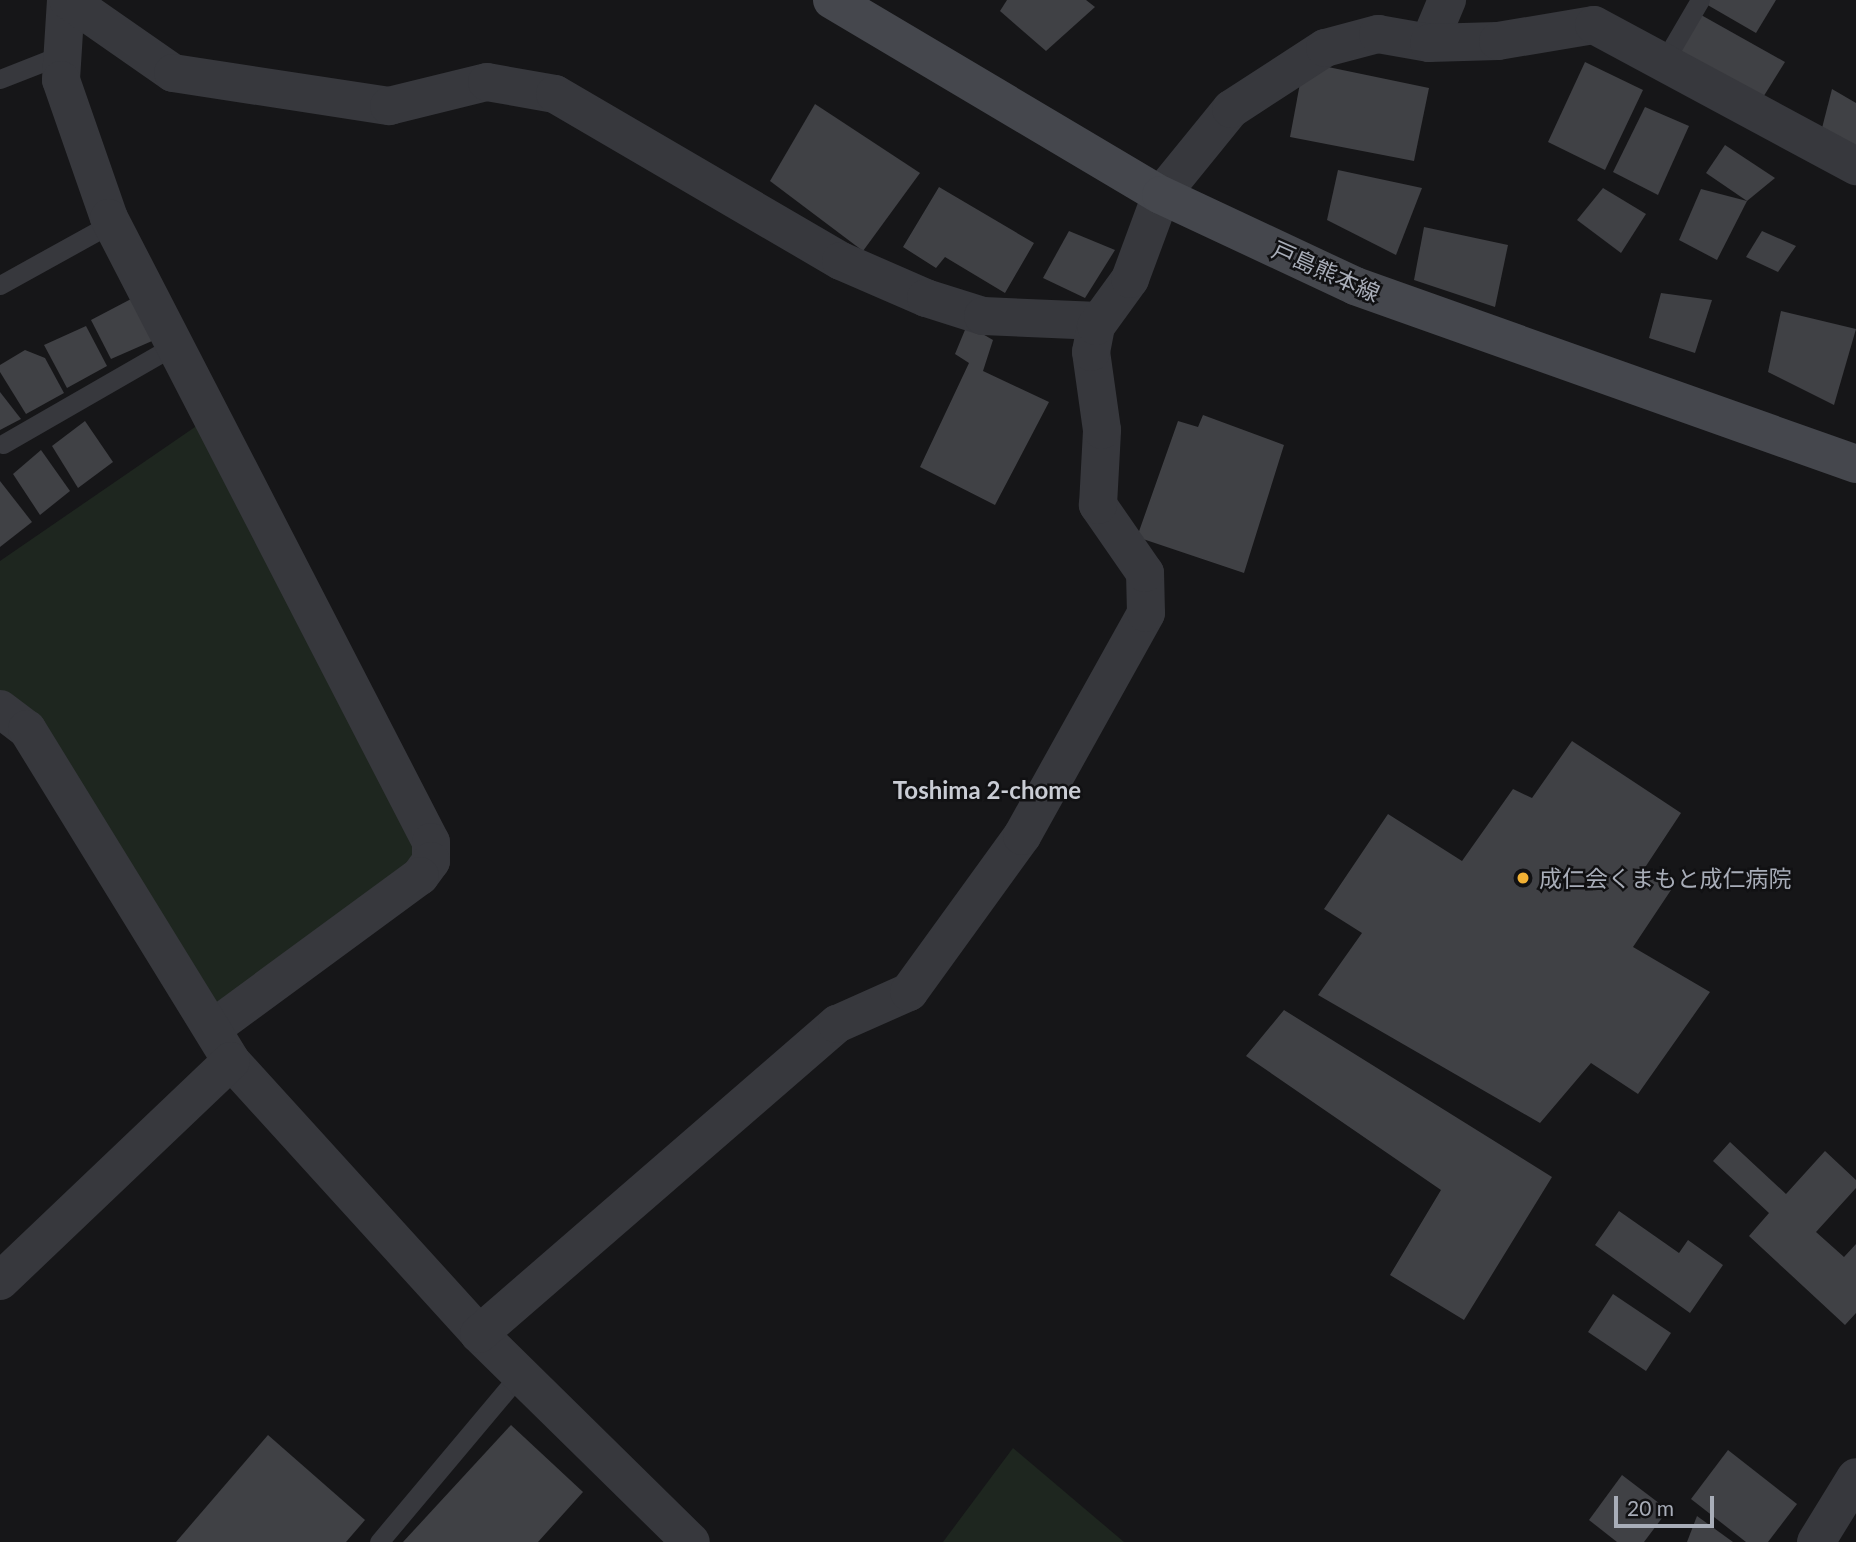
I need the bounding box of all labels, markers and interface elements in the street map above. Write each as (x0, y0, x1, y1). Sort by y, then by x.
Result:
street label: 戸島熊本線 (1268, 235, 1384, 307)
district label: Toshima 2-chome (893, 776, 1081, 804)
place label: 成仁会くまもと成仁病院 (1539, 864, 1792, 892)
marker: 成仁会くまもと成仁病院 (1513, 868, 1533, 888)
scale bar (1618, 1482, 1718, 1526)
text: 20 m (1627, 1495, 1674, 1520)

